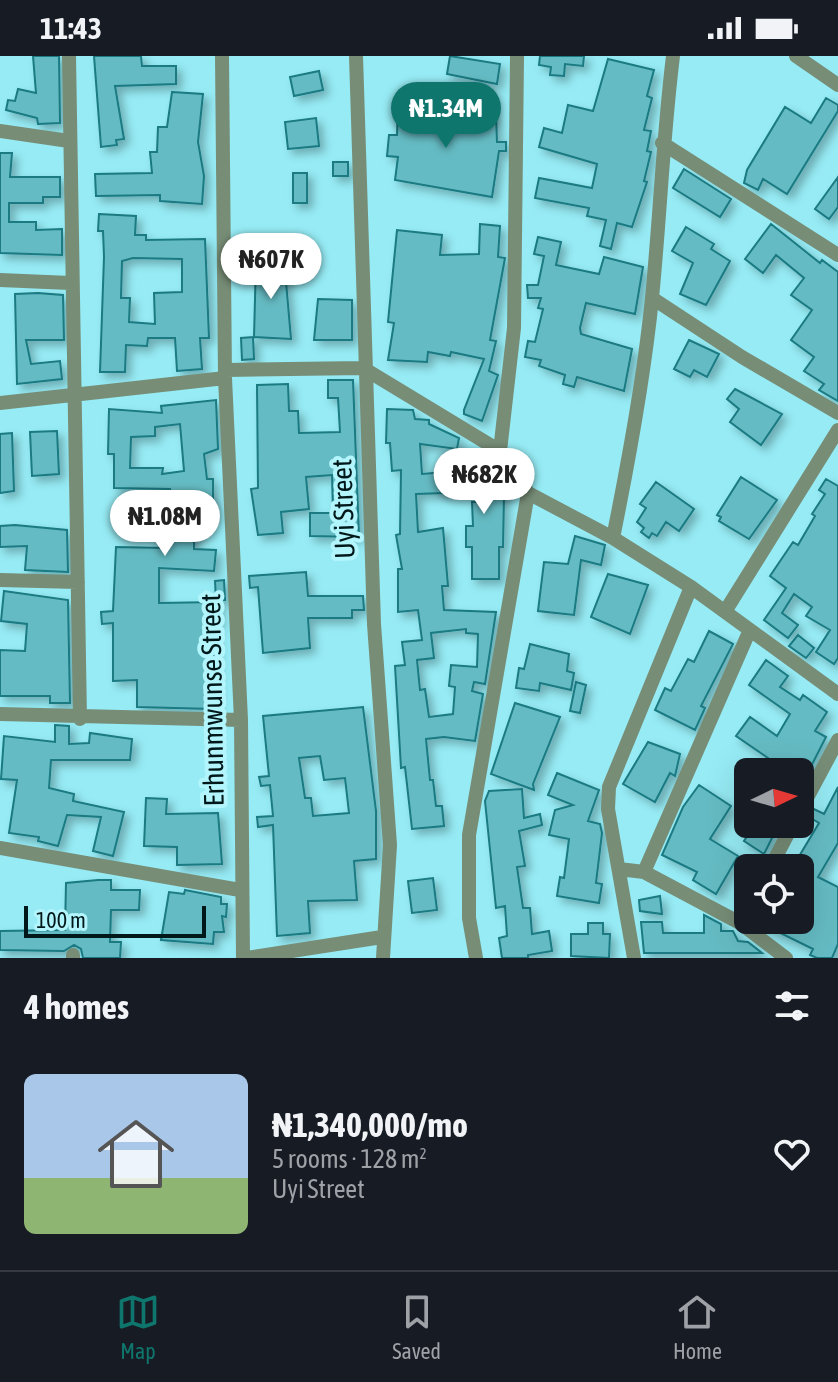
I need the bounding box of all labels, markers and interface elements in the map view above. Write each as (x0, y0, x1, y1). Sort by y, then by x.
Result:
text: 11:43 (40, 11, 102, 45)
pin: ₦1.34M (381, 82, 511, 150)
text: ₦1.34M (409, 93, 483, 123)
pin: ₦607K (215, 233, 327, 301)
text: ₦607K (239, 244, 303, 274)
pin: ₦682K (428, 448, 540, 516)
street label: Uyi Street (325, 459, 361, 559)
text: ₦682K (452, 459, 516, 489)
pin: ₦1.08M (100, 490, 230, 558)
text: ₦1.08M (128, 501, 202, 531)
street label: Erhunmwunse Street (194, 593, 230, 807)
north arrow (734, 758, 814, 838)
map controls (734, 758, 814, 934)
button: locate (734, 854, 814, 934)
scale bar (24, 902, 206, 938)
text: 100 m (36, 907, 86, 933)
icon: filters (770, 984, 814, 1028)
text: 4 homes (24, 987, 129, 1026)
text: ₦1,340,000/mo (272, 1105, 468, 1144)
icon: home (88, 1106, 184, 1202)
icon: heart (770, 1132, 814, 1176)
text: 5 rooms · 128 m² (272, 1144, 427, 1174)
text: Uyi Street (272, 1174, 365, 1204)
tab: Map (116, 1290, 160, 1364)
tab: Saved (392, 1290, 441, 1364)
tab: Home (673, 1290, 722, 1364)

